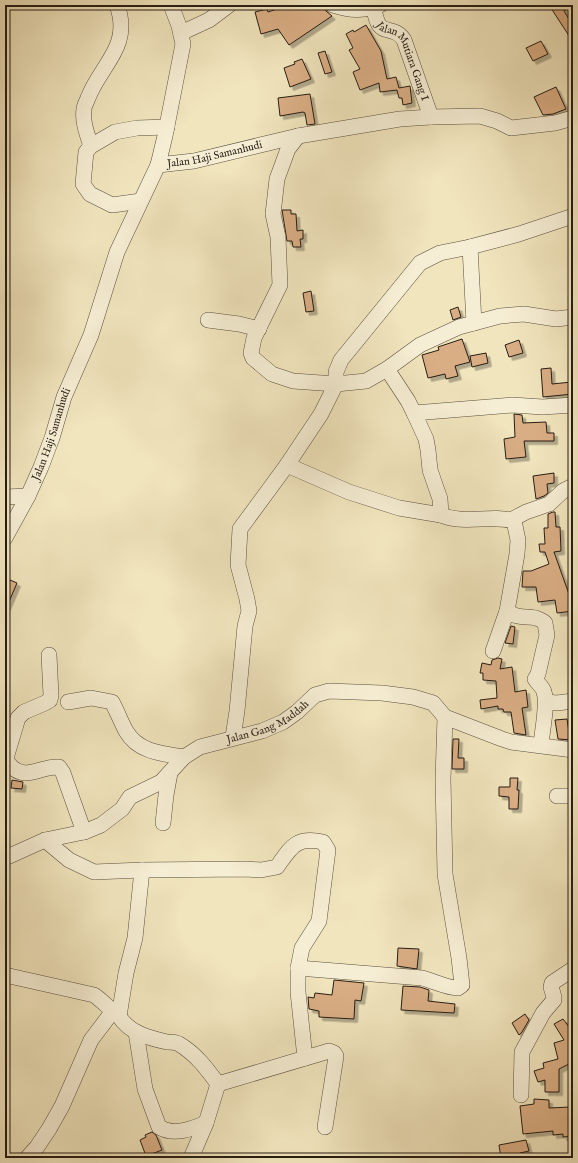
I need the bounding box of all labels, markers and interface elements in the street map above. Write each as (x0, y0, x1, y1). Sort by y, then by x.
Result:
street label: Jalan Mutiara Gang I (371, 18, 432, 103)
street label: Jalan Haji Samanhudi (164, 138, 264, 171)
street label: Jalan Haji Samanhudi (28, 386, 74, 485)
street label: Jalan Gang Maddah (223, 697, 312, 747)

